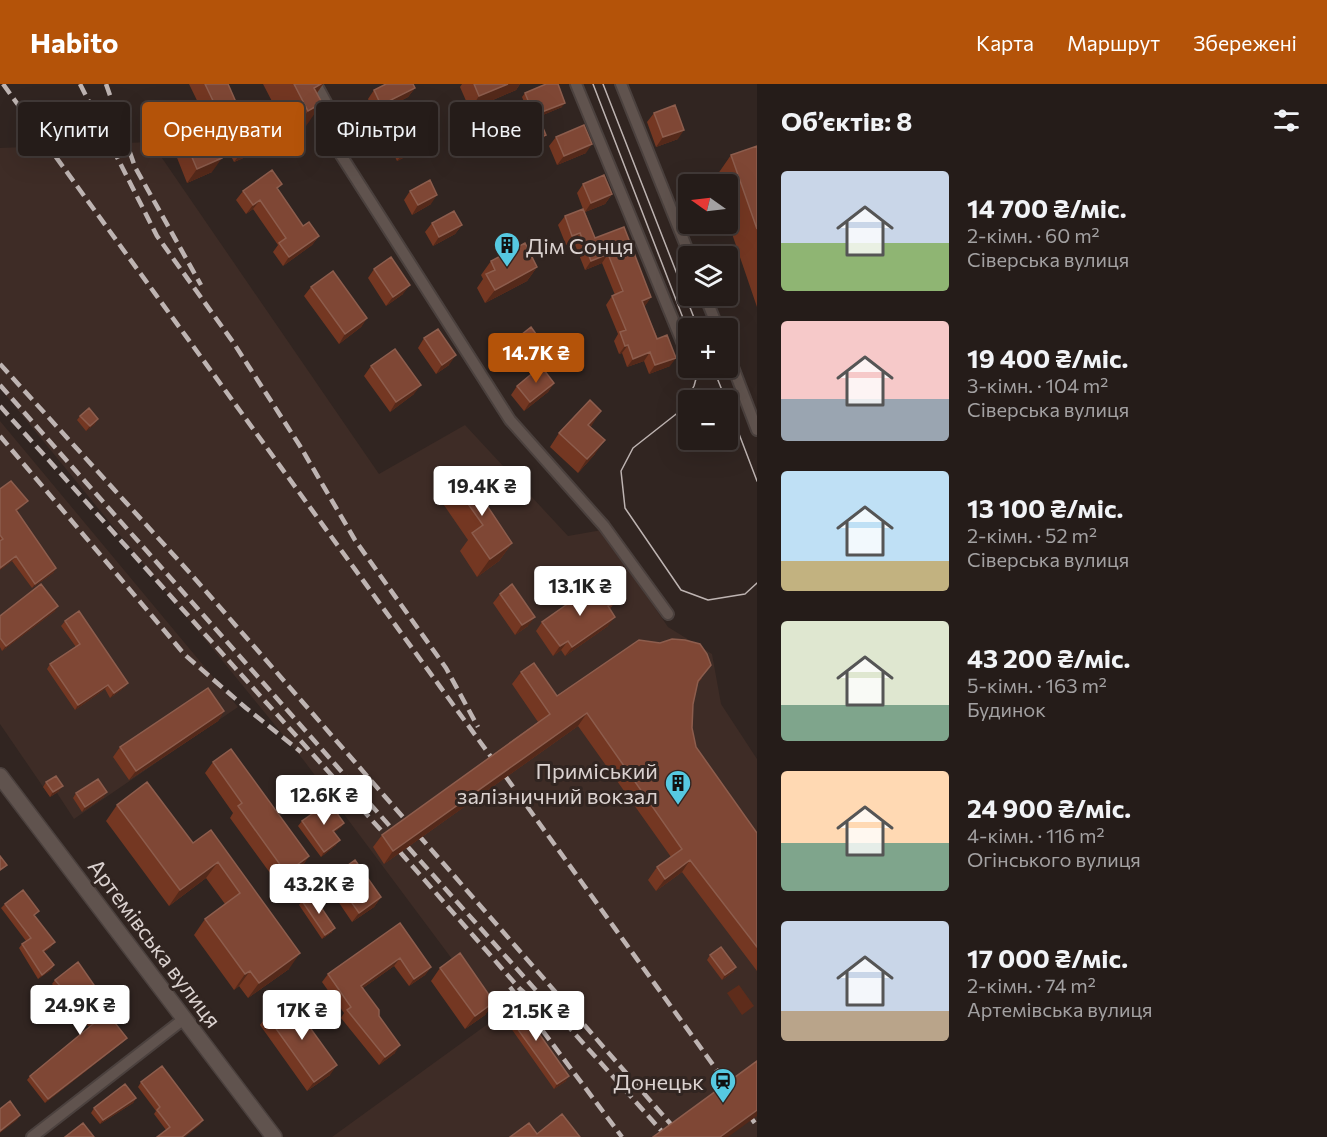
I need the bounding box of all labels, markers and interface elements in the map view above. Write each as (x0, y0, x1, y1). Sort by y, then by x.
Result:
text: Habito (30, 25, 119, 59)
text: Карта (976, 30, 1034, 55)
text: Маршрут (1067, 30, 1160, 55)
text: Збережені (1193, 30, 1297, 55)
chip: Купити (18, 102, 130, 156)
chip: Орендувати (142, 102, 304, 156)
chip: Фільтри (316, 102, 438, 156)
chip: Нове (450, 102, 542, 156)
icon: filters (1270, 104, 1303, 137)
text: Об’єктів: 8 (781, 105, 912, 136)
north arrow (678, 174, 738, 234)
map controls (678, 174, 738, 450)
text: 14 700 ₴/міс. (967, 192, 1127, 223)
icon: home (829, 195, 901, 267)
text: 2-кімн. · 60 m² (967, 223, 1100, 247)
building icon: Дім Сонця (492, 230, 522, 268)
place label: Дім Сонця (526, 232, 634, 259)
button: layers (678, 246, 738, 306)
text: Сіверська вулиця (967, 247, 1129, 271)
button: + (678, 318, 738, 378)
pin: 14.7K ₴ (481, 333, 591, 384)
text: 14.7K ₴ (502, 340, 570, 364)
text: 19 400 ₴/міс. (967, 342, 1128, 373)
icon: home (829, 345, 901, 417)
text: 3-кімн. · 104 m² (967, 373, 1108, 397)
button: − (678, 390, 738, 450)
text: Сіверська вулиця (967, 397, 1129, 421)
pin: 19.4K ₴ (427, 466, 537, 517)
text: 19.4K ₴ (448, 473, 516, 497)
text: 13 100 ₴/міс. (967, 492, 1123, 523)
icon: home (829, 495, 901, 567)
text: 2-кімн. · 52 m² (967, 523, 1097, 547)
text: Сіверська вулиця (967, 547, 1129, 571)
pin: 13.1K ₴ (525, 566, 635, 617)
text: 13.1K ₴ (548, 573, 612, 597)
text: 43 200 ₴/міс. (967, 642, 1130, 673)
icon: home (829, 645, 901, 717)
text: 5-кімн. · 163 m² (967, 673, 1107, 697)
text: Будинок (967, 697, 1046, 721)
place label: Приміський залізничний вокзал (457, 757, 658, 809)
building icon: Приміський залізничний вокзал (663, 768, 693, 806)
pin: 12.6K ₴ (269, 775, 379, 826)
text: 12.6K ₴ (290, 782, 358, 806)
text: 24 900 ₴/міс. (967, 792, 1131, 823)
icon: home (829, 795, 901, 867)
text: 4-кімн. · 116 m² (967, 823, 1105, 847)
text: Огінського вулиця (967, 847, 1141, 871)
street label: Артемівська вулиця (83, 853, 227, 1033)
pin: 43.2K ₴ (264, 864, 374, 915)
text: 43.2K ₴ (284, 871, 354, 895)
text: 17 000 ₴/міс. (967, 942, 1128, 973)
icon: home (829, 945, 901, 1017)
text: 2-кімн. · 74 m² (967, 973, 1096, 997)
pin: 24.9K ₴ (25, 985, 135, 1036)
pin: 17K ₴ (260, 990, 344, 1041)
pin: 21.5K ₴ (481, 991, 591, 1042)
text: 24.9K ₴ (45, 992, 116, 1016)
text: 17K ₴ (277, 997, 327, 1021)
text: Артемівська вулиця (967, 997, 1153, 1021)
text: 21.5K ₴ (502, 998, 570, 1022)
station icon: Донецьк (708, 1066, 738, 1104)
place label: Донецьк (614, 1068, 704, 1095)

